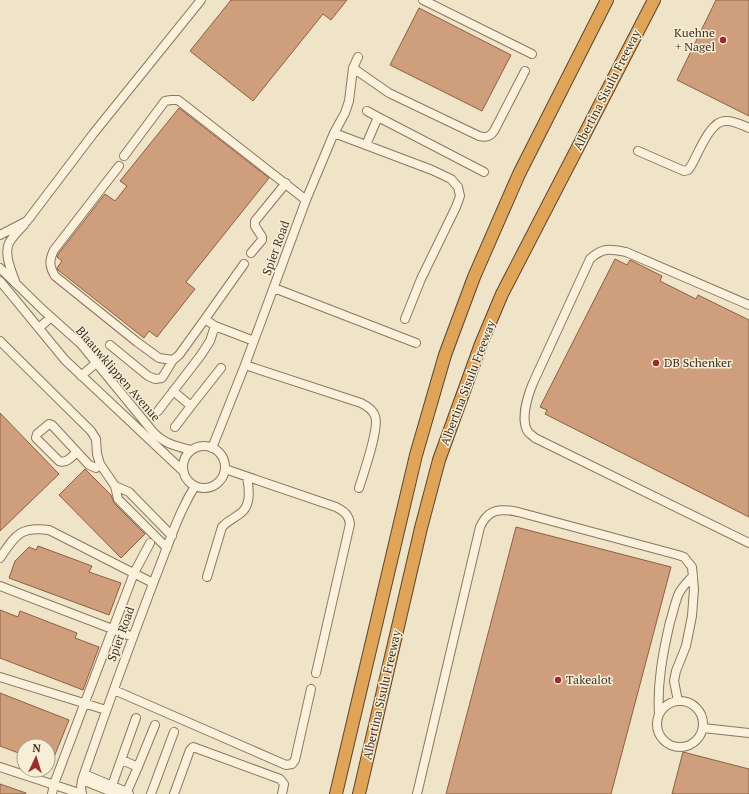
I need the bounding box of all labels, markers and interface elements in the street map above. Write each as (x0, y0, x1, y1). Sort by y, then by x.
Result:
place label: Kuehne + Nagel (674, 25, 715, 54)
street label: Albertina Sisulu Freeway (570, 26, 644, 152)
marker: Kuehne + Nagel (718, 35, 728, 45)
street label: Spier Road (259, 218, 292, 277)
street label: Albertina Sisulu Freeway (437, 317, 499, 447)
street label: Blaauwklippen Avenue (73, 323, 164, 424)
place label: DB Schenker (664, 355, 732, 370)
marker: DB Schenker (651, 358, 661, 368)
street label: Spier Road (104, 604, 137, 663)
street label: Albertina Sisulu Freeway (359, 628, 404, 761)
place label: Takealot (566, 672, 612, 687)
marker: Takealot (553, 675, 563, 685)
north arrow (16, 738, 56, 778)
text: N (32, 741, 42, 755)

